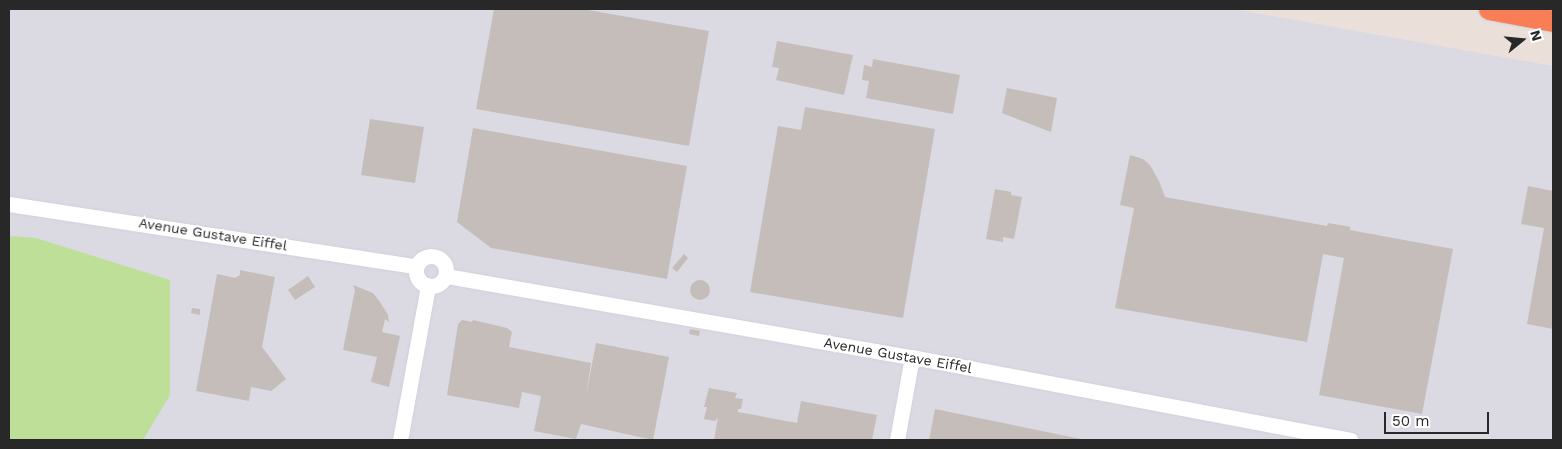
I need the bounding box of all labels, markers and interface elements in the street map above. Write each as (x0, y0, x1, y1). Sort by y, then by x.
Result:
north arrow (1497, 15, 1547, 65)
text: N (1527, 28, 1546, 43)
street label: Avenue Gustave Eiffel (138, 214, 288, 254)
street label: Avenue Gustave Eiffel (823, 334, 973, 376)
scale bar (1387, 402, 1492, 434)
text: 50 m (1392, 412, 1429, 430)

